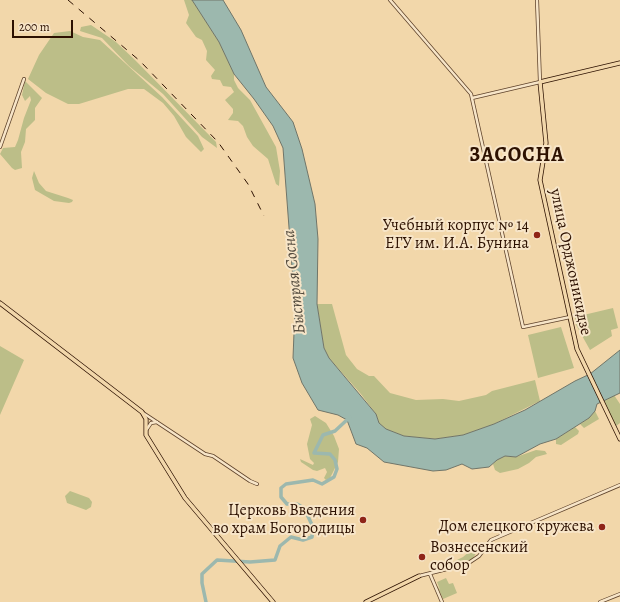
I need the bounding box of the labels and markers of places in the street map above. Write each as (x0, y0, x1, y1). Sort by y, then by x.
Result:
place label: Учебный корпус № 14 ЕГУ им. И.А. Бунина (383, 216, 529, 254)
marker: Учебный корпус № 14 ЕГУ им. И.А. Бунина (532, 230, 542, 240)
place label: Церковь Введения во храм Богородицы (213, 501, 355, 539)
marker: Церковь Введения во храм Богородицы (358, 515, 368, 525)
place label: Дом елецкого кружева (439, 517, 594, 537)
marker: Дом елецкого кружева (597, 522, 607, 532)
place label: Вознесенский собор (430, 538, 528, 576)
marker: Вознесенский собор (417, 552, 427, 562)

